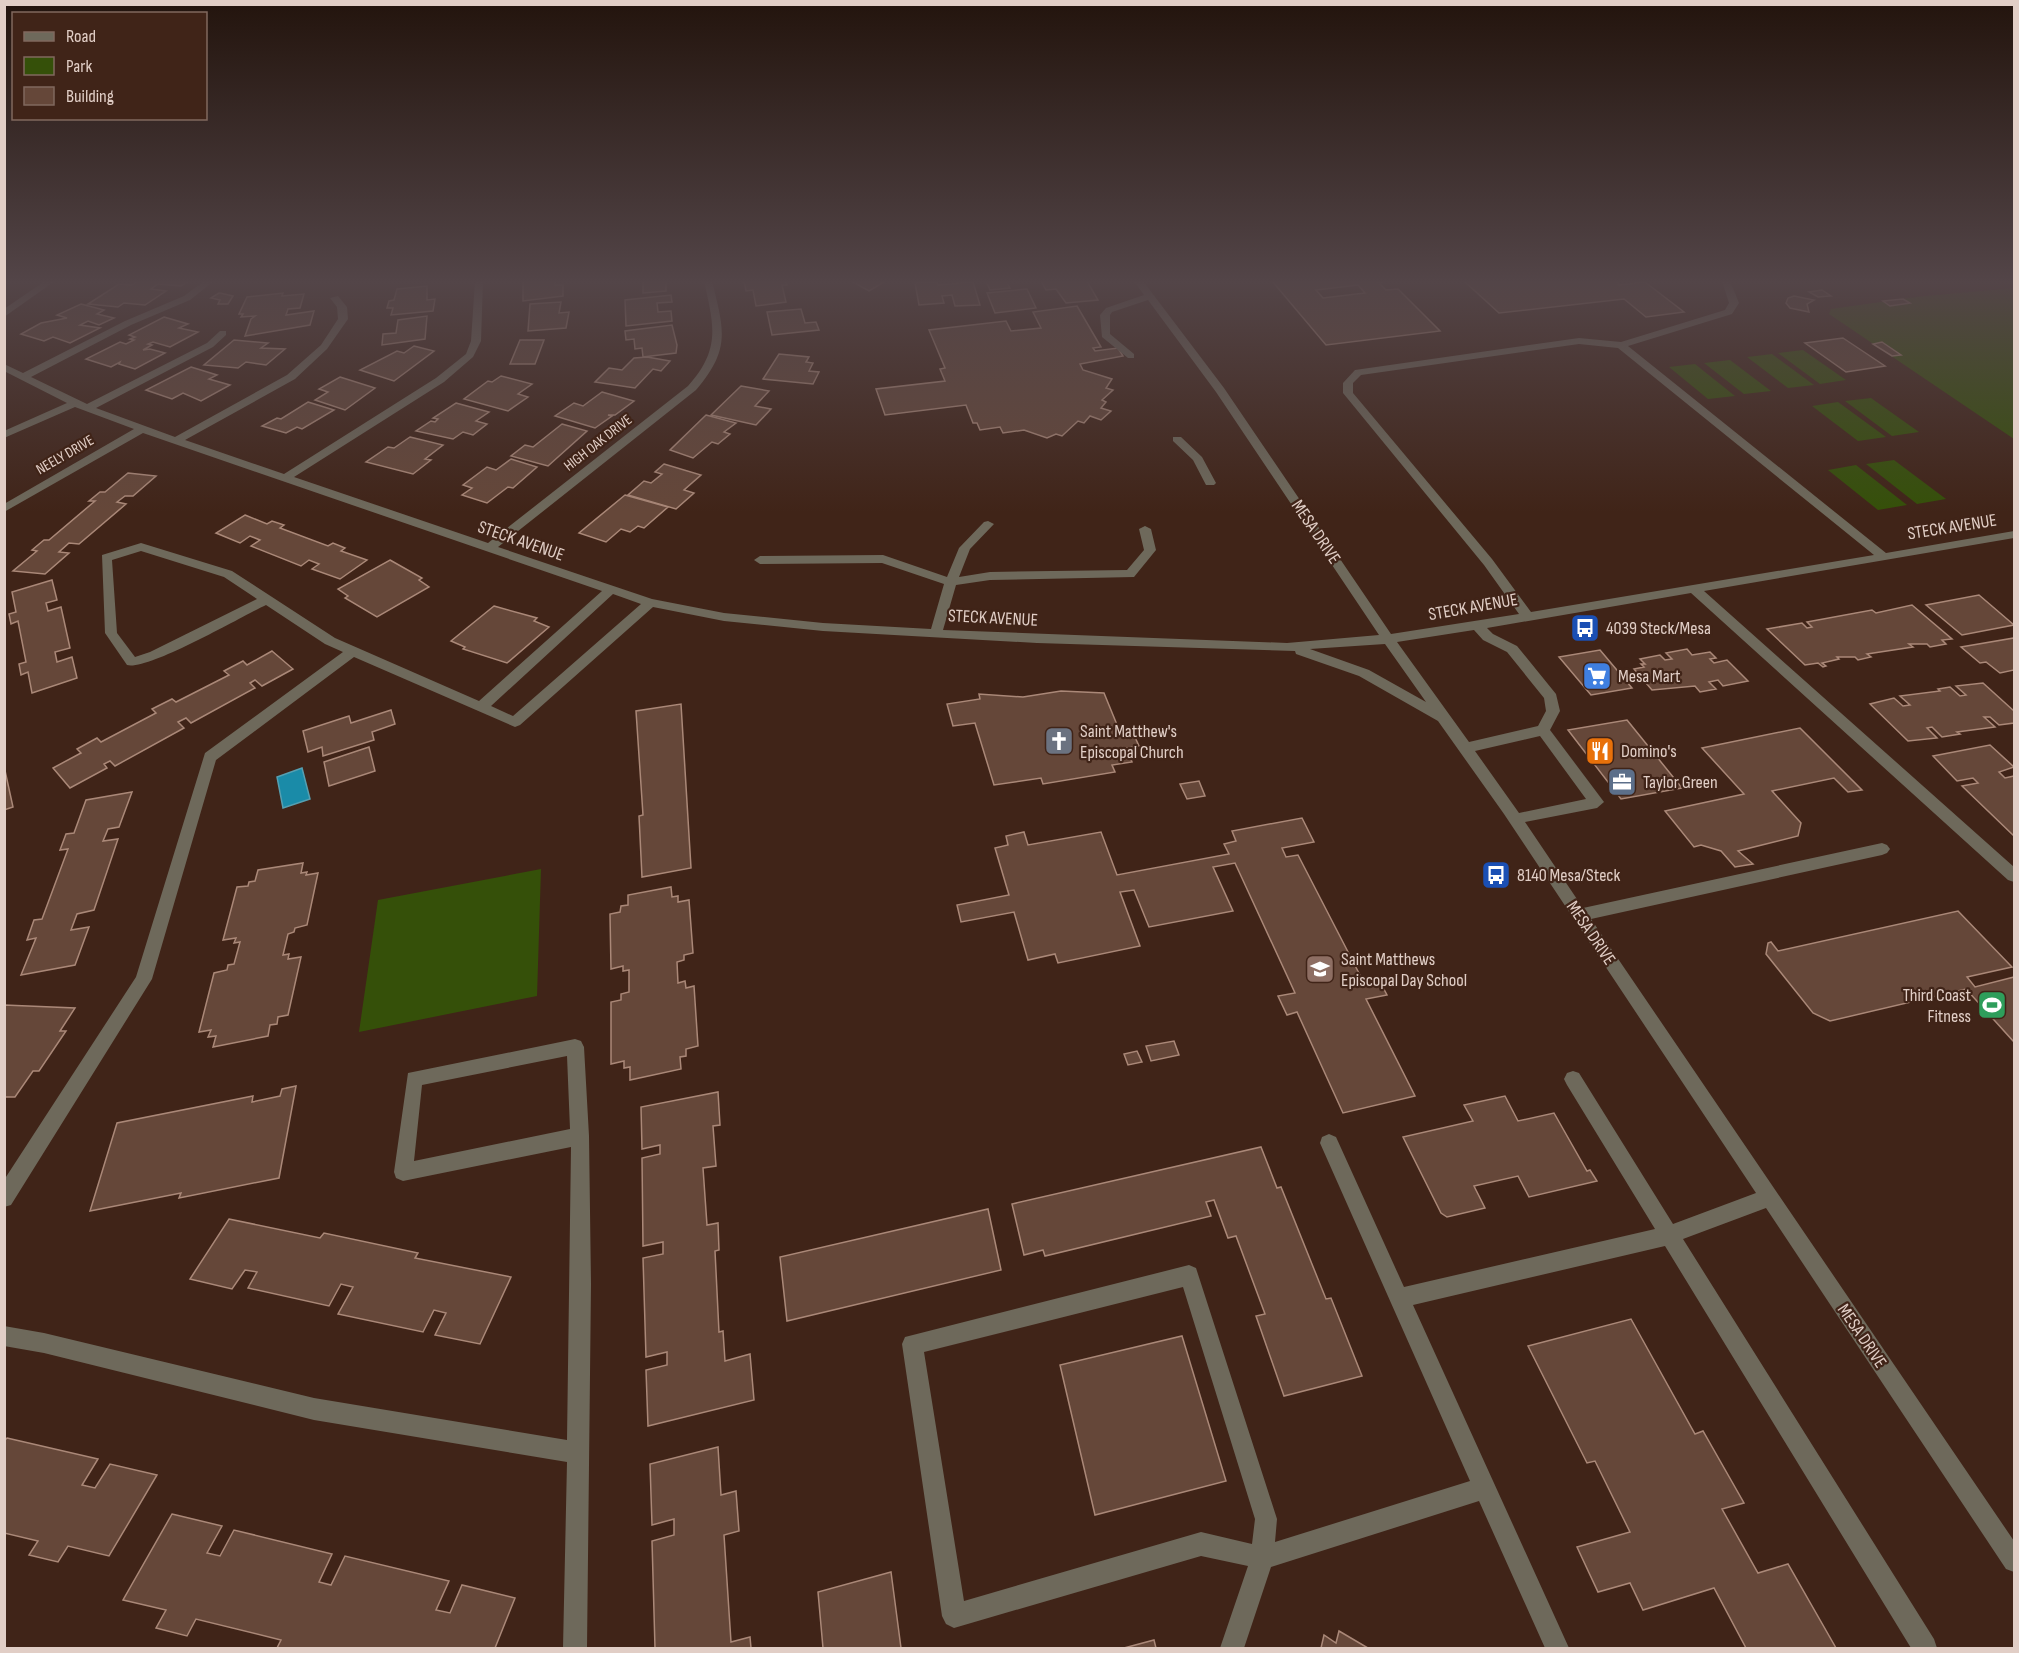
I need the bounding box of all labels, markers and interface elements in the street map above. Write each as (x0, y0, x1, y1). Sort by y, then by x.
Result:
legend (12, 12, 207, 120)
text: Road (66, 26, 96, 47)
text: Park (66, 56, 92, 77)
text: Building (66, 86, 114, 107)
street label: HIGH OAK DRIVE (560, 410, 636, 476)
street label: NEELY DRIVE (33, 431, 97, 479)
street label: MESA DRIVE (1287, 496, 1345, 568)
street label: STECK AVENUE (1906, 510, 1998, 544)
street label: STECK AVENUE (475, 516, 567, 566)
street label: STECK AVENUE (1427, 589, 1519, 625)
street label: STECK AVENUE (947, 605, 1039, 631)
bus stop icon: 4039 Steck/Mesa (1569, 612, 1601, 644)
place label: 4039 Steck/Mesa (1606, 618, 1711, 639)
supermarket icon: Mesa Mart (1581, 660, 1613, 692)
place label: Mesa Mart (1618, 666, 1681, 687)
place label: Saint Matthew's Episcopal Church (1080, 721, 1184, 763)
church icon: Saint Matthew's Episcopal Church (1043, 725, 1075, 757)
restaurant icon: Domino's (1584, 735, 1616, 767)
place label: Domino's (1621, 741, 1677, 762)
office icon: Taylor Green (1606, 766, 1638, 798)
place label: Taylor Green (1643, 772, 1718, 793)
bus stop icon: 8140 Mesa/Steck (1480, 859, 1512, 891)
place label: 8140 Mesa/Steck (1517, 865, 1621, 886)
street label: MESA DRIVE (1562, 897, 1620, 969)
place label: Saint Matthews Episcopal Day School (1341, 949, 1467, 991)
school or university icon: Saint Matthews Episcopal Day School (1304, 953, 1336, 985)
place label: Third Coast Fitness (1903, 985, 1971, 1027)
sports icon: Third Coast Fitness (1976, 989, 2008, 1021)
street label: MESA DRIVE (1833, 1300, 1891, 1372)

